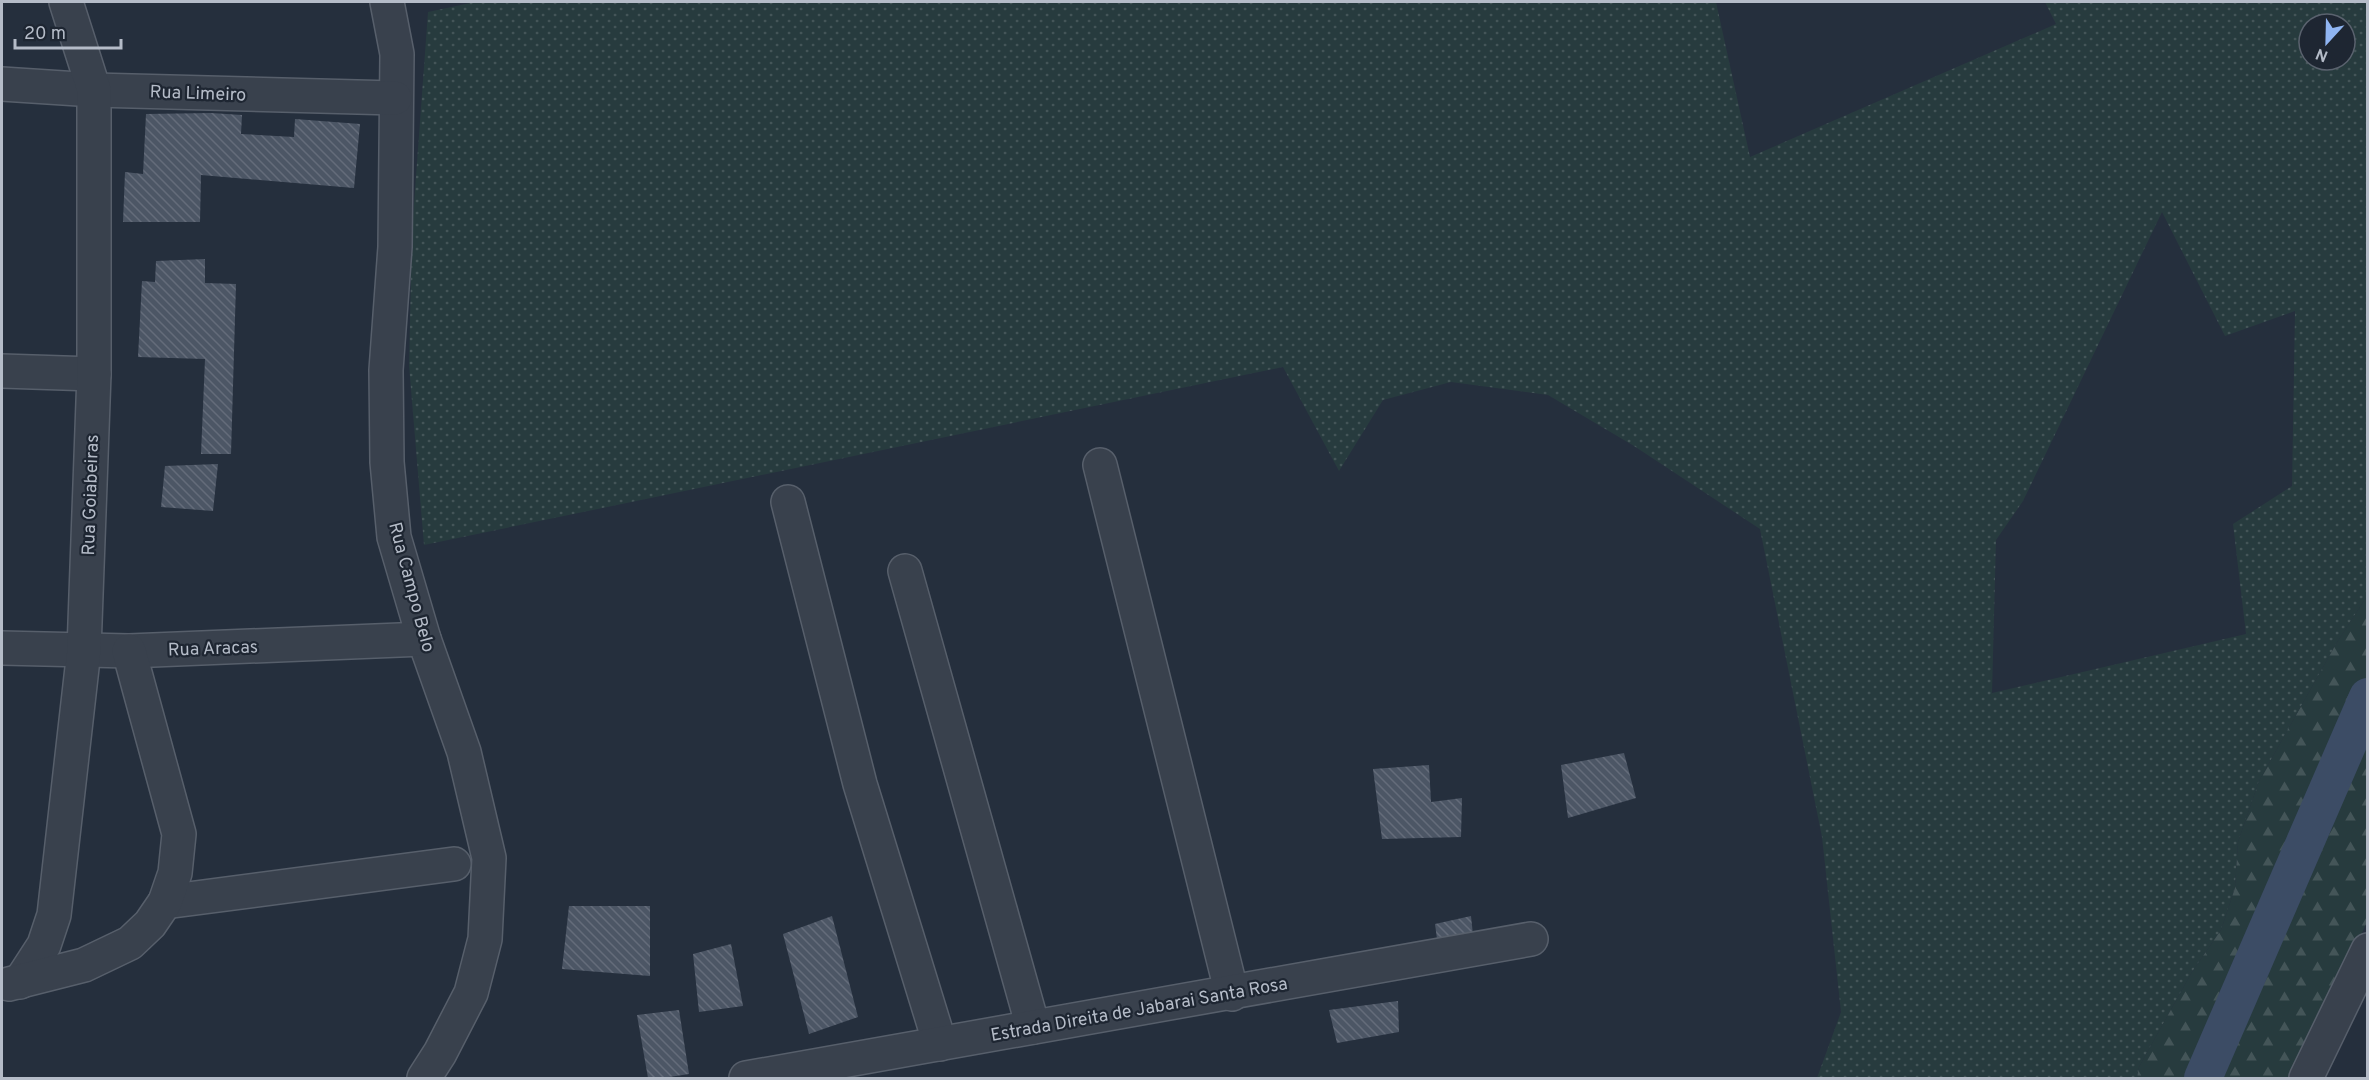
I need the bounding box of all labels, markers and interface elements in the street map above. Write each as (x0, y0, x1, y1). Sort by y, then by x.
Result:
scale bar (15, 12, 122, 50)
north arrow (2297, 12, 2357, 72)
text: 20 m (24, 23, 66, 46)
text: N (2313, 43, 2331, 65)
street label: Rua Limeiro (149, 81, 247, 108)
street label: Rua Goiabeiras (78, 434, 105, 556)
street label: Rua Campo Belo (382, 520, 439, 655)
street label: Rua Aracas (168, 636, 259, 663)
street label: Estrada Direita de Jabarai Santa Rosa (989, 973, 1290, 1048)

